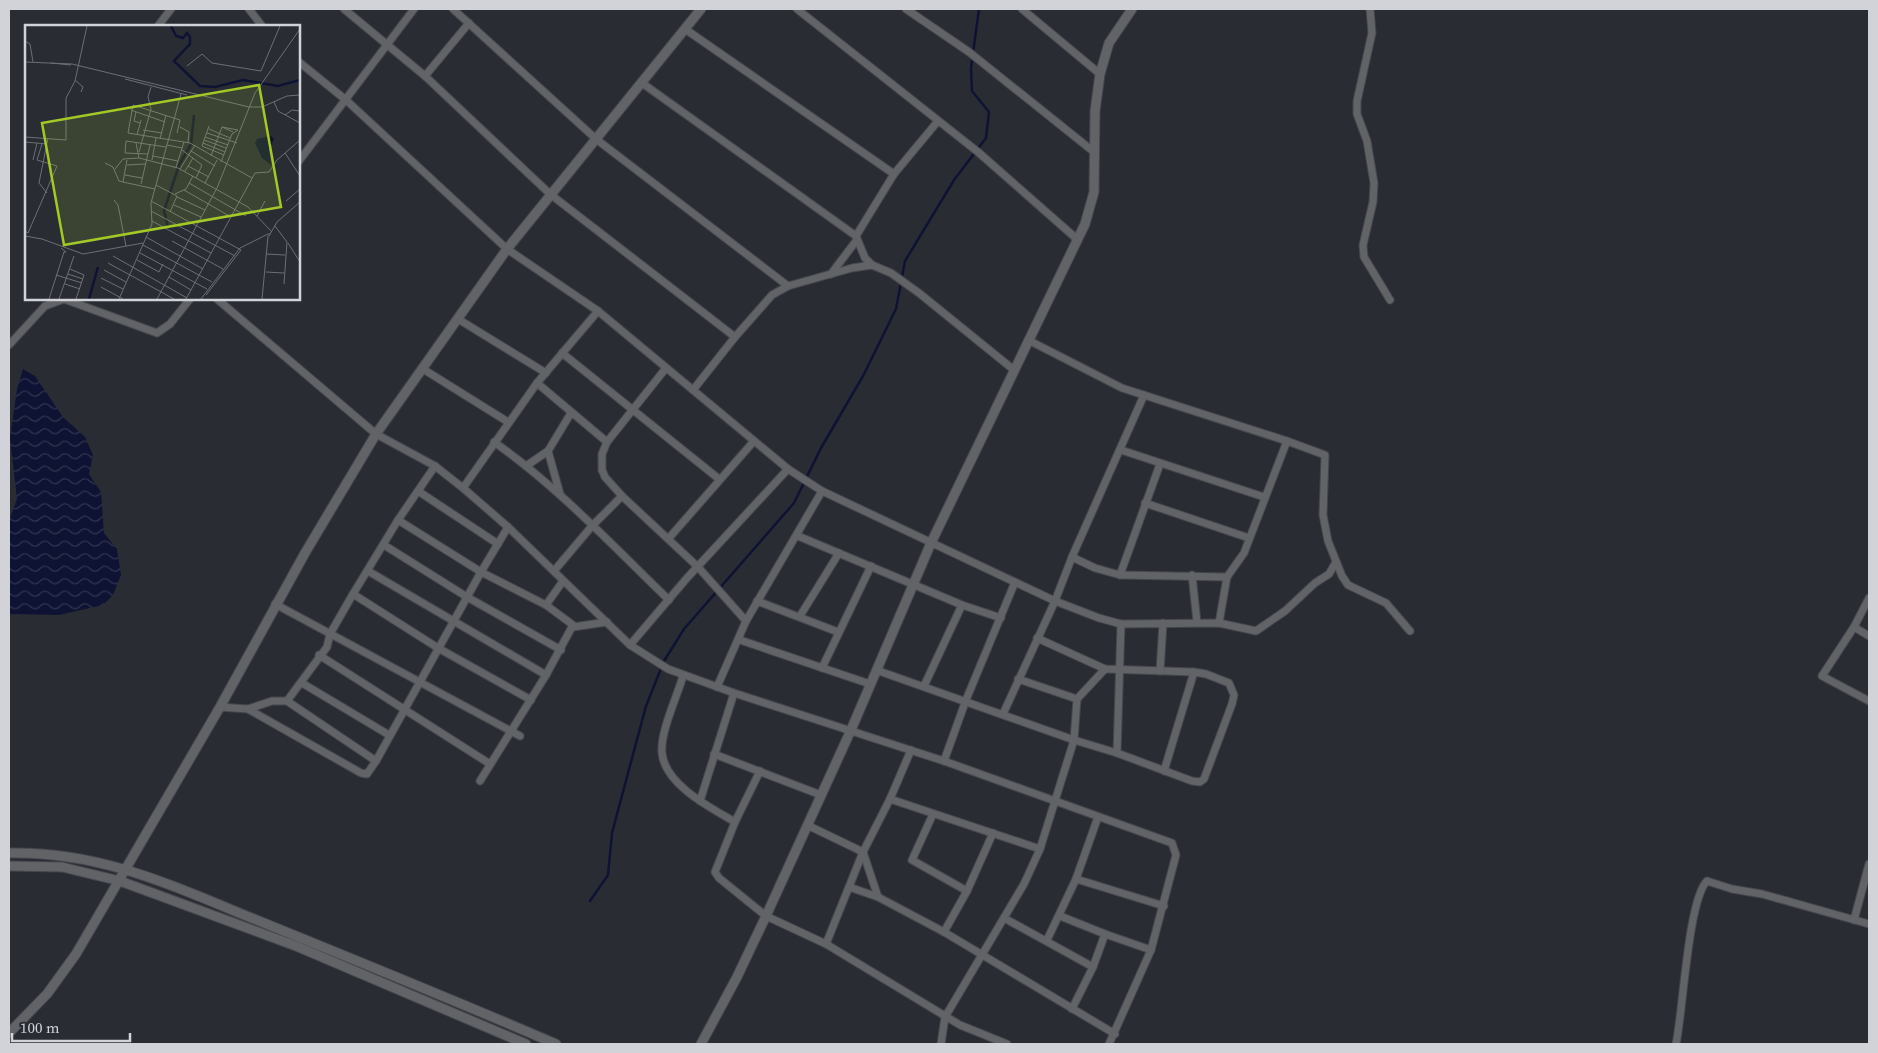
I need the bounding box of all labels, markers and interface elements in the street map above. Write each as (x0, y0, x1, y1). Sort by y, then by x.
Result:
inset map (25, 25, 300, 300)
scale bar (12, 1010, 130, 1042)
text: 100 m (20, 1017, 60, 1038)

